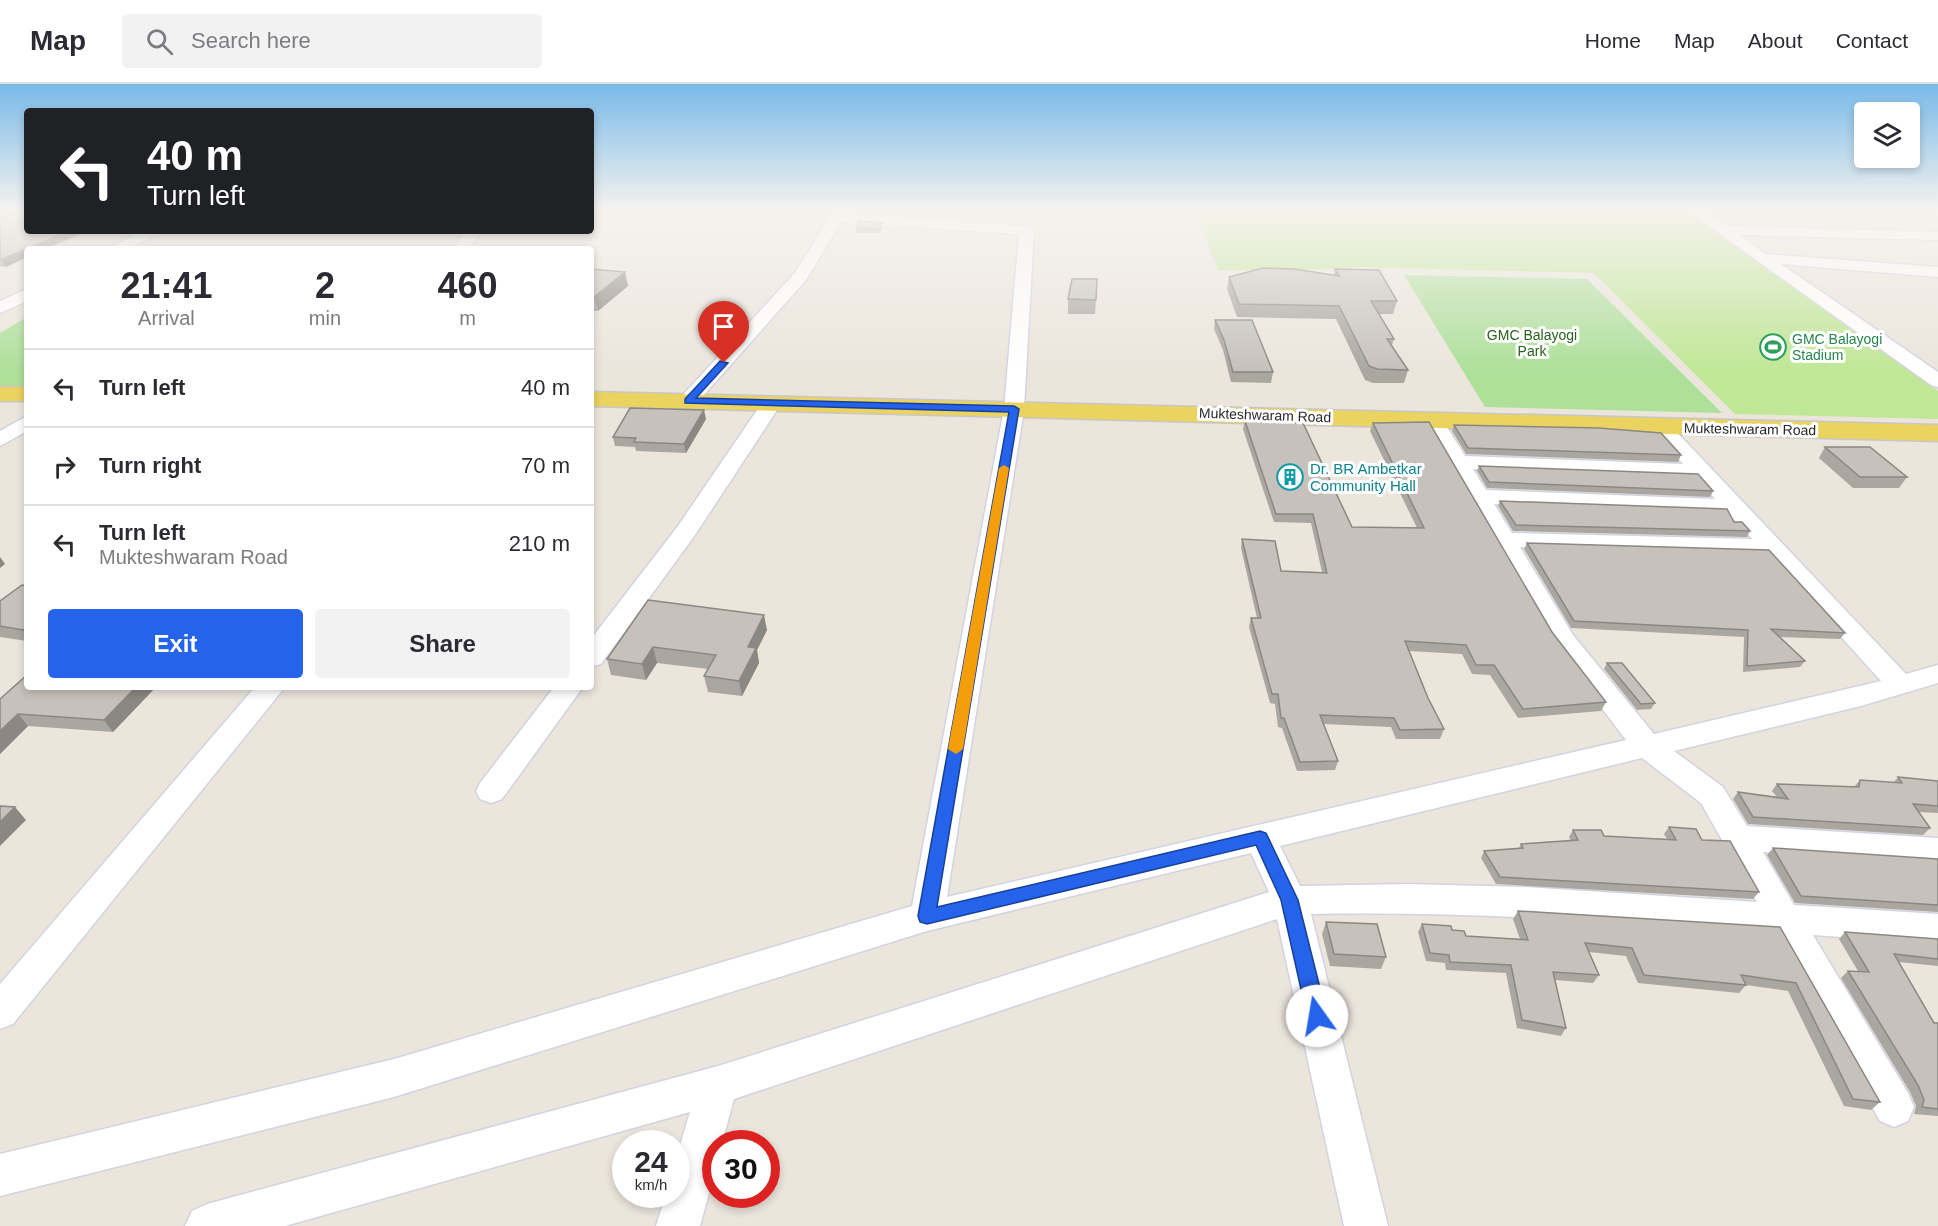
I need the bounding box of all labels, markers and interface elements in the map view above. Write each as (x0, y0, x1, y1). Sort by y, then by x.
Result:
search box (122, 14, 542, 68)
text: Map (30, 25, 86, 56)
icon: search (143, 25, 176, 58)
text: Search here (191, 28, 311, 53)
text: Home (1585, 29, 1641, 52)
text: Map (1674, 29, 1715, 52)
text: About (1748, 29, 1803, 52)
text: Contact (1836, 29, 1908, 52)
map controls (1854, 102, 1920, 168)
button: layers (1854, 102, 1920, 168)
icon: left (48, 132, 126, 210)
text: 40 m (147, 132, 243, 179)
text: Turn left (147, 181, 245, 211)
text: 21:41 (120, 265, 212, 306)
text: 2 (315, 265, 335, 306)
text: 460 (437, 265, 498, 306)
pin (698, 301, 749, 363)
text: Arrival (138, 307, 195, 329)
text: min (309, 307, 341, 329)
text: m (459, 307, 476, 329)
icon: arrive (707, 310, 740, 343)
park label: GMC Balayogi Park (1487, 327, 1577, 359)
place label: GMC Balayogi Stadium (1792, 331, 1882, 363)
sports icon: GMC Balayogi Stadium (1758, 332, 1788, 362)
icon: left (48, 372, 81, 405)
text: Turn left (99, 375, 185, 400)
text: 40 m (521, 375, 570, 400)
street label: Mukteshwaram Road (1199, 405, 1331, 425)
street label: Mukteshwaram Road (1684, 420, 1816, 438)
icon: right (48, 450, 81, 483)
text: Turn right (99, 453, 201, 478)
text: 70 m (521, 453, 570, 478)
place label: Dr. BR Ambetkar Community Hall (1310, 460, 1422, 494)
building icon: Dr. BR Ambetkar Community Hall (1275, 462, 1305, 492)
text: Turn left (99, 520, 185, 545)
icon: left (48, 528, 81, 561)
text: 210 m (509, 531, 570, 556)
text: Mukteshwaram Road (99, 546, 288, 568)
button: Exit (48, 609, 303, 678)
button: Share (315, 609, 570, 678)
position arrow (1285, 984, 1349, 1048)
speed limit sign: 30 (702, 1130, 780, 1208)
text: 24 (634, 1145, 668, 1178)
text: km/h (635, 1176, 667, 1193)

